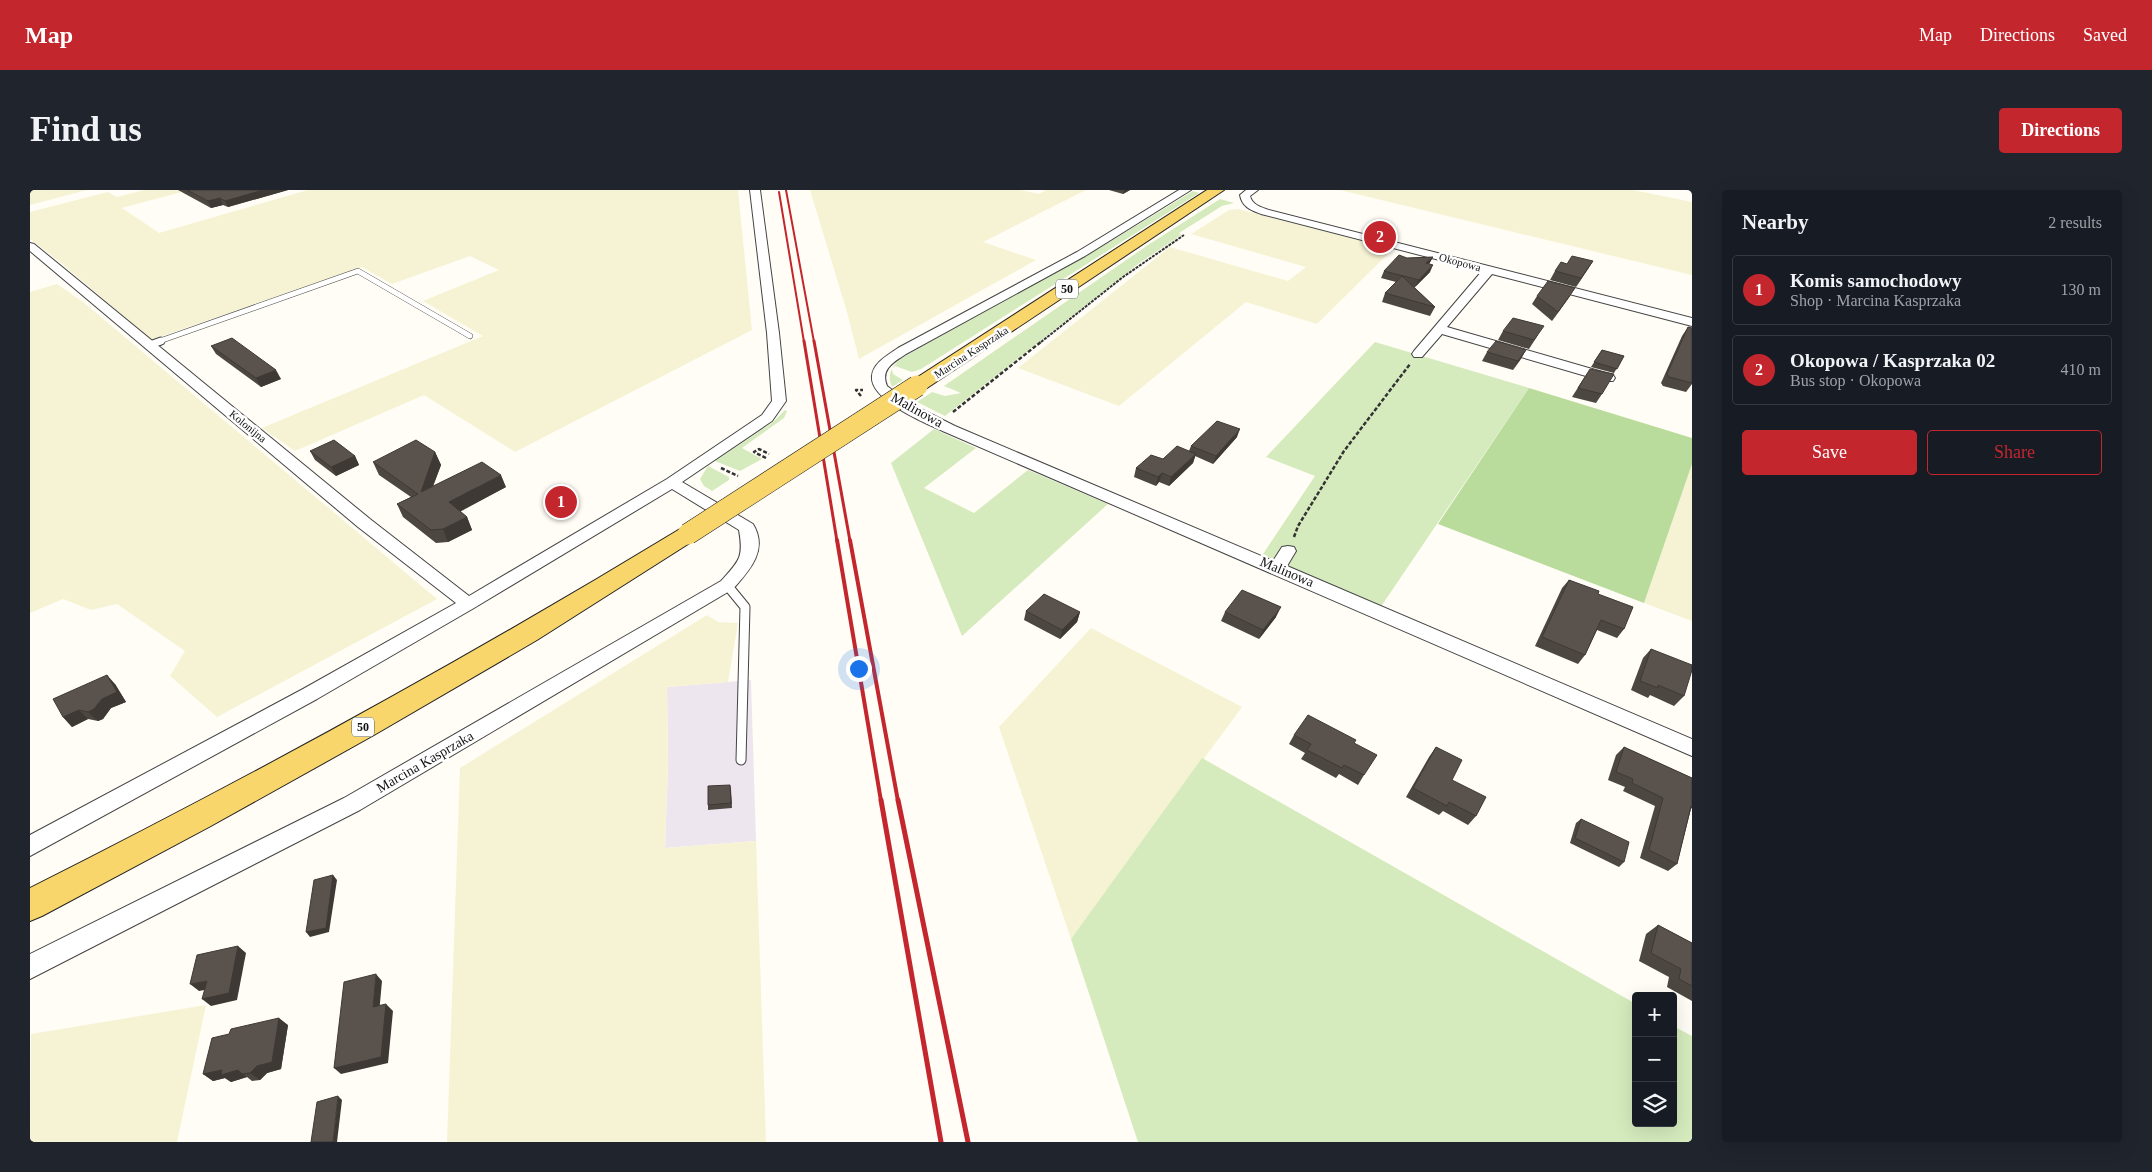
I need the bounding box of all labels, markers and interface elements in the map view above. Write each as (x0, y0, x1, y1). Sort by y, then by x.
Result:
text: Map (25, 22, 73, 48)
text: Map (1919, 25, 1952, 45)
text: Directions (1980, 25, 2055, 45)
text: Saved (2083, 25, 2127, 45)
button: Directions (1999, 108, 2122, 153)
text: Find us (30, 110, 142, 149)
text: Nearby (1742, 210, 1809, 234)
text: 2 results (2048, 214, 2102, 231)
pin: 2 (1364, 218, 1396, 256)
street label: Okopowa (1438, 251, 1482, 273)
text: Komis samochodowy (1790, 270, 1962, 291)
road number: 50 (1056, 280, 1078, 298)
text: 1 (1755, 281, 1763, 298)
text: 130 m (2061, 281, 2101, 298)
text: Shop · Marcina Kasprzaka (1790, 292, 1961, 309)
street label: Marcina Kasprzaka (932, 324, 1010, 380)
text: Okopowa / Kasprzaka 02 (1790, 350, 1995, 371)
text: 2 (1755, 361, 1763, 378)
text: 410 m (2061, 361, 2101, 378)
text: Bus stop · Okopowa (1790, 372, 1921, 389)
street label: Malinowa (889, 390, 946, 431)
street label: Kolonijna (227, 407, 269, 445)
button: Save (1742, 430, 1917, 475)
button: Share (1927, 430, 2102, 475)
pin: 1 (545, 483, 577, 521)
street label: Malinowa (1258, 554, 1317, 590)
your location (846, 656, 872, 682)
road number: 50 (352, 718, 374, 736)
street label: Marcina Kasprzaka (374, 728, 477, 796)
map controls (1632, 992, 1677, 1127)
button: + (1632, 992, 1677, 1037)
button: − (1632, 1037, 1677, 1082)
button: layers (1632, 1082, 1677, 1127)

